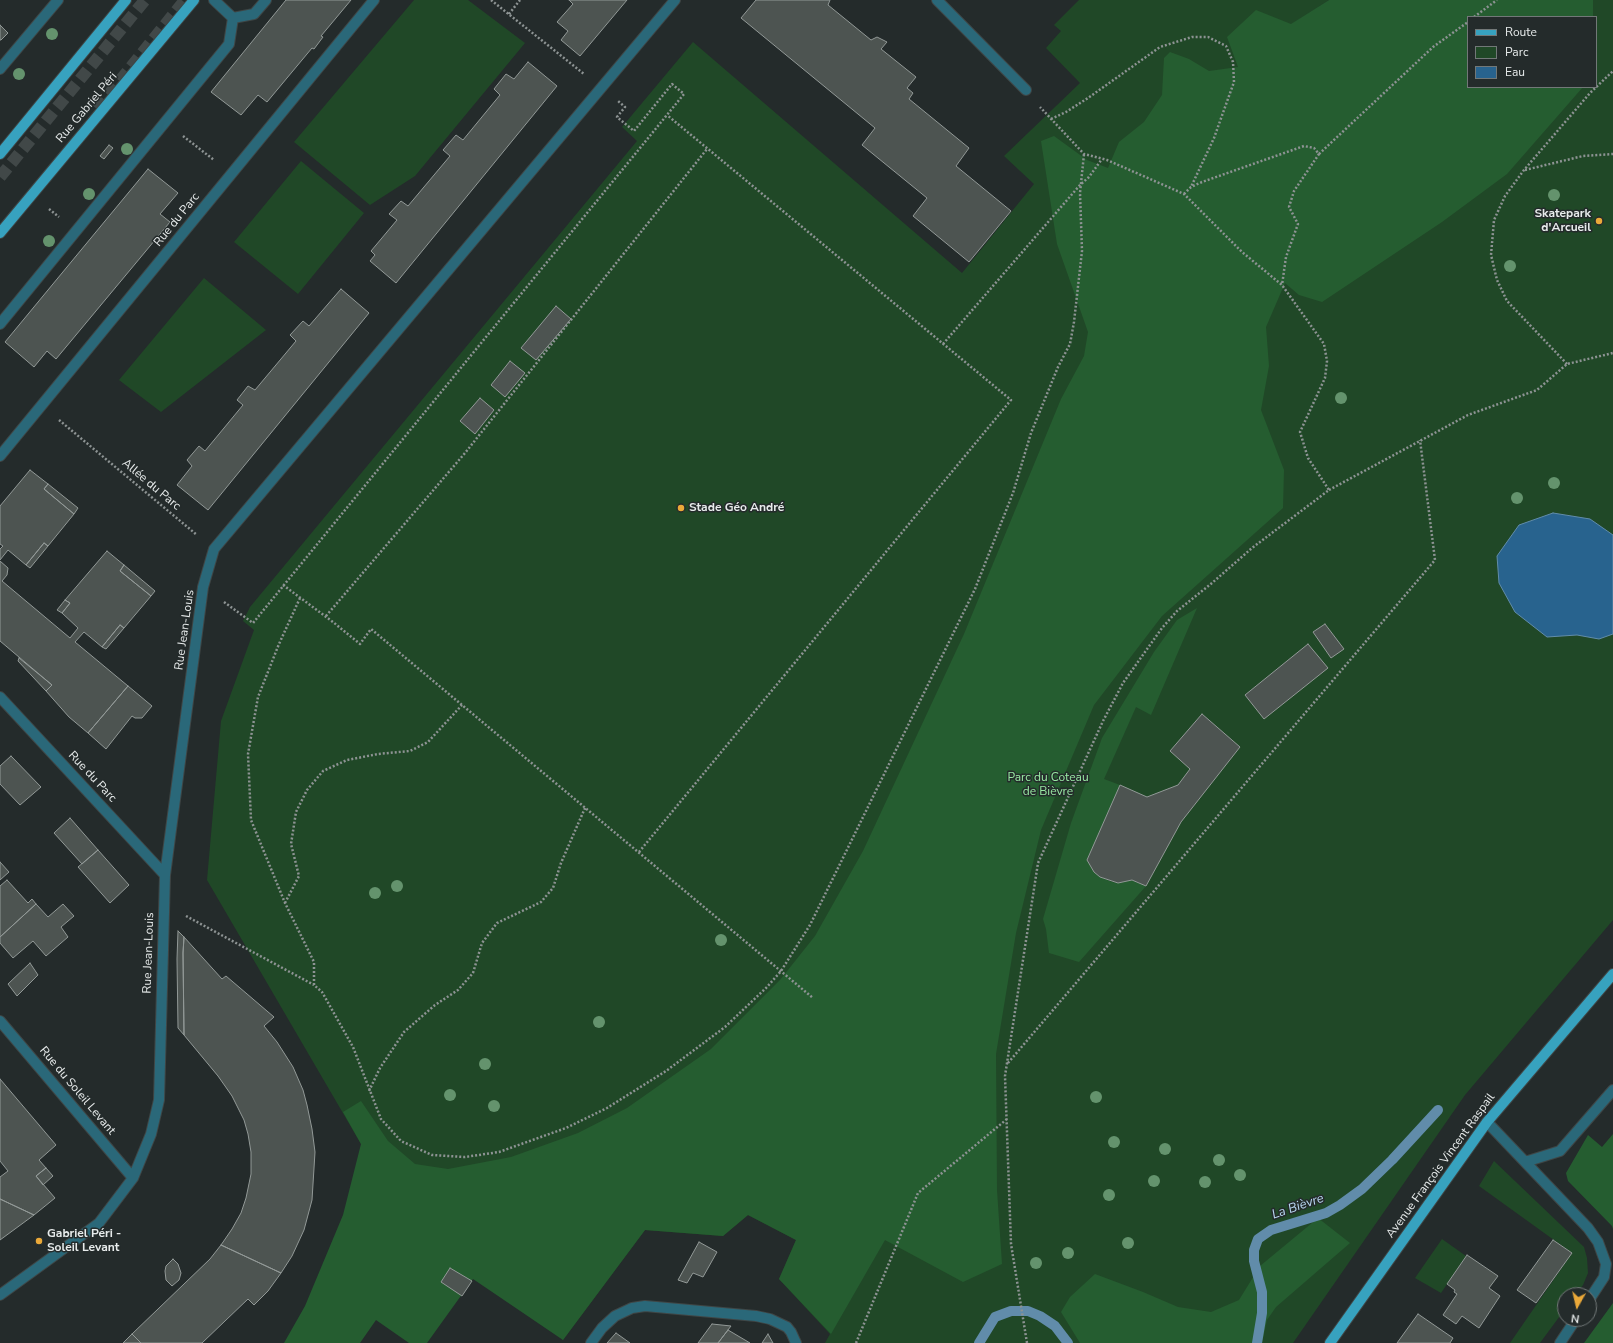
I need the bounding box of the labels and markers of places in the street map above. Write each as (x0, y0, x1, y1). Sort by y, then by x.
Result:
place label: Skatepark d'Arcueil (1535, 207, 1591, 235)
marker: Skatepark d'Arcueil (1594, 216, 1604, 226)
place label: Stade Géo André (689, 501, 784, 515)
marker: Stade Géo André (676, 503, 686, 513)
place label: Gabriel Péri - Soleil Levant (47, 1227, 121, 1255)
marker: Gabriel Péri - Soleil Levant (34, 1236, 44, 1246)

